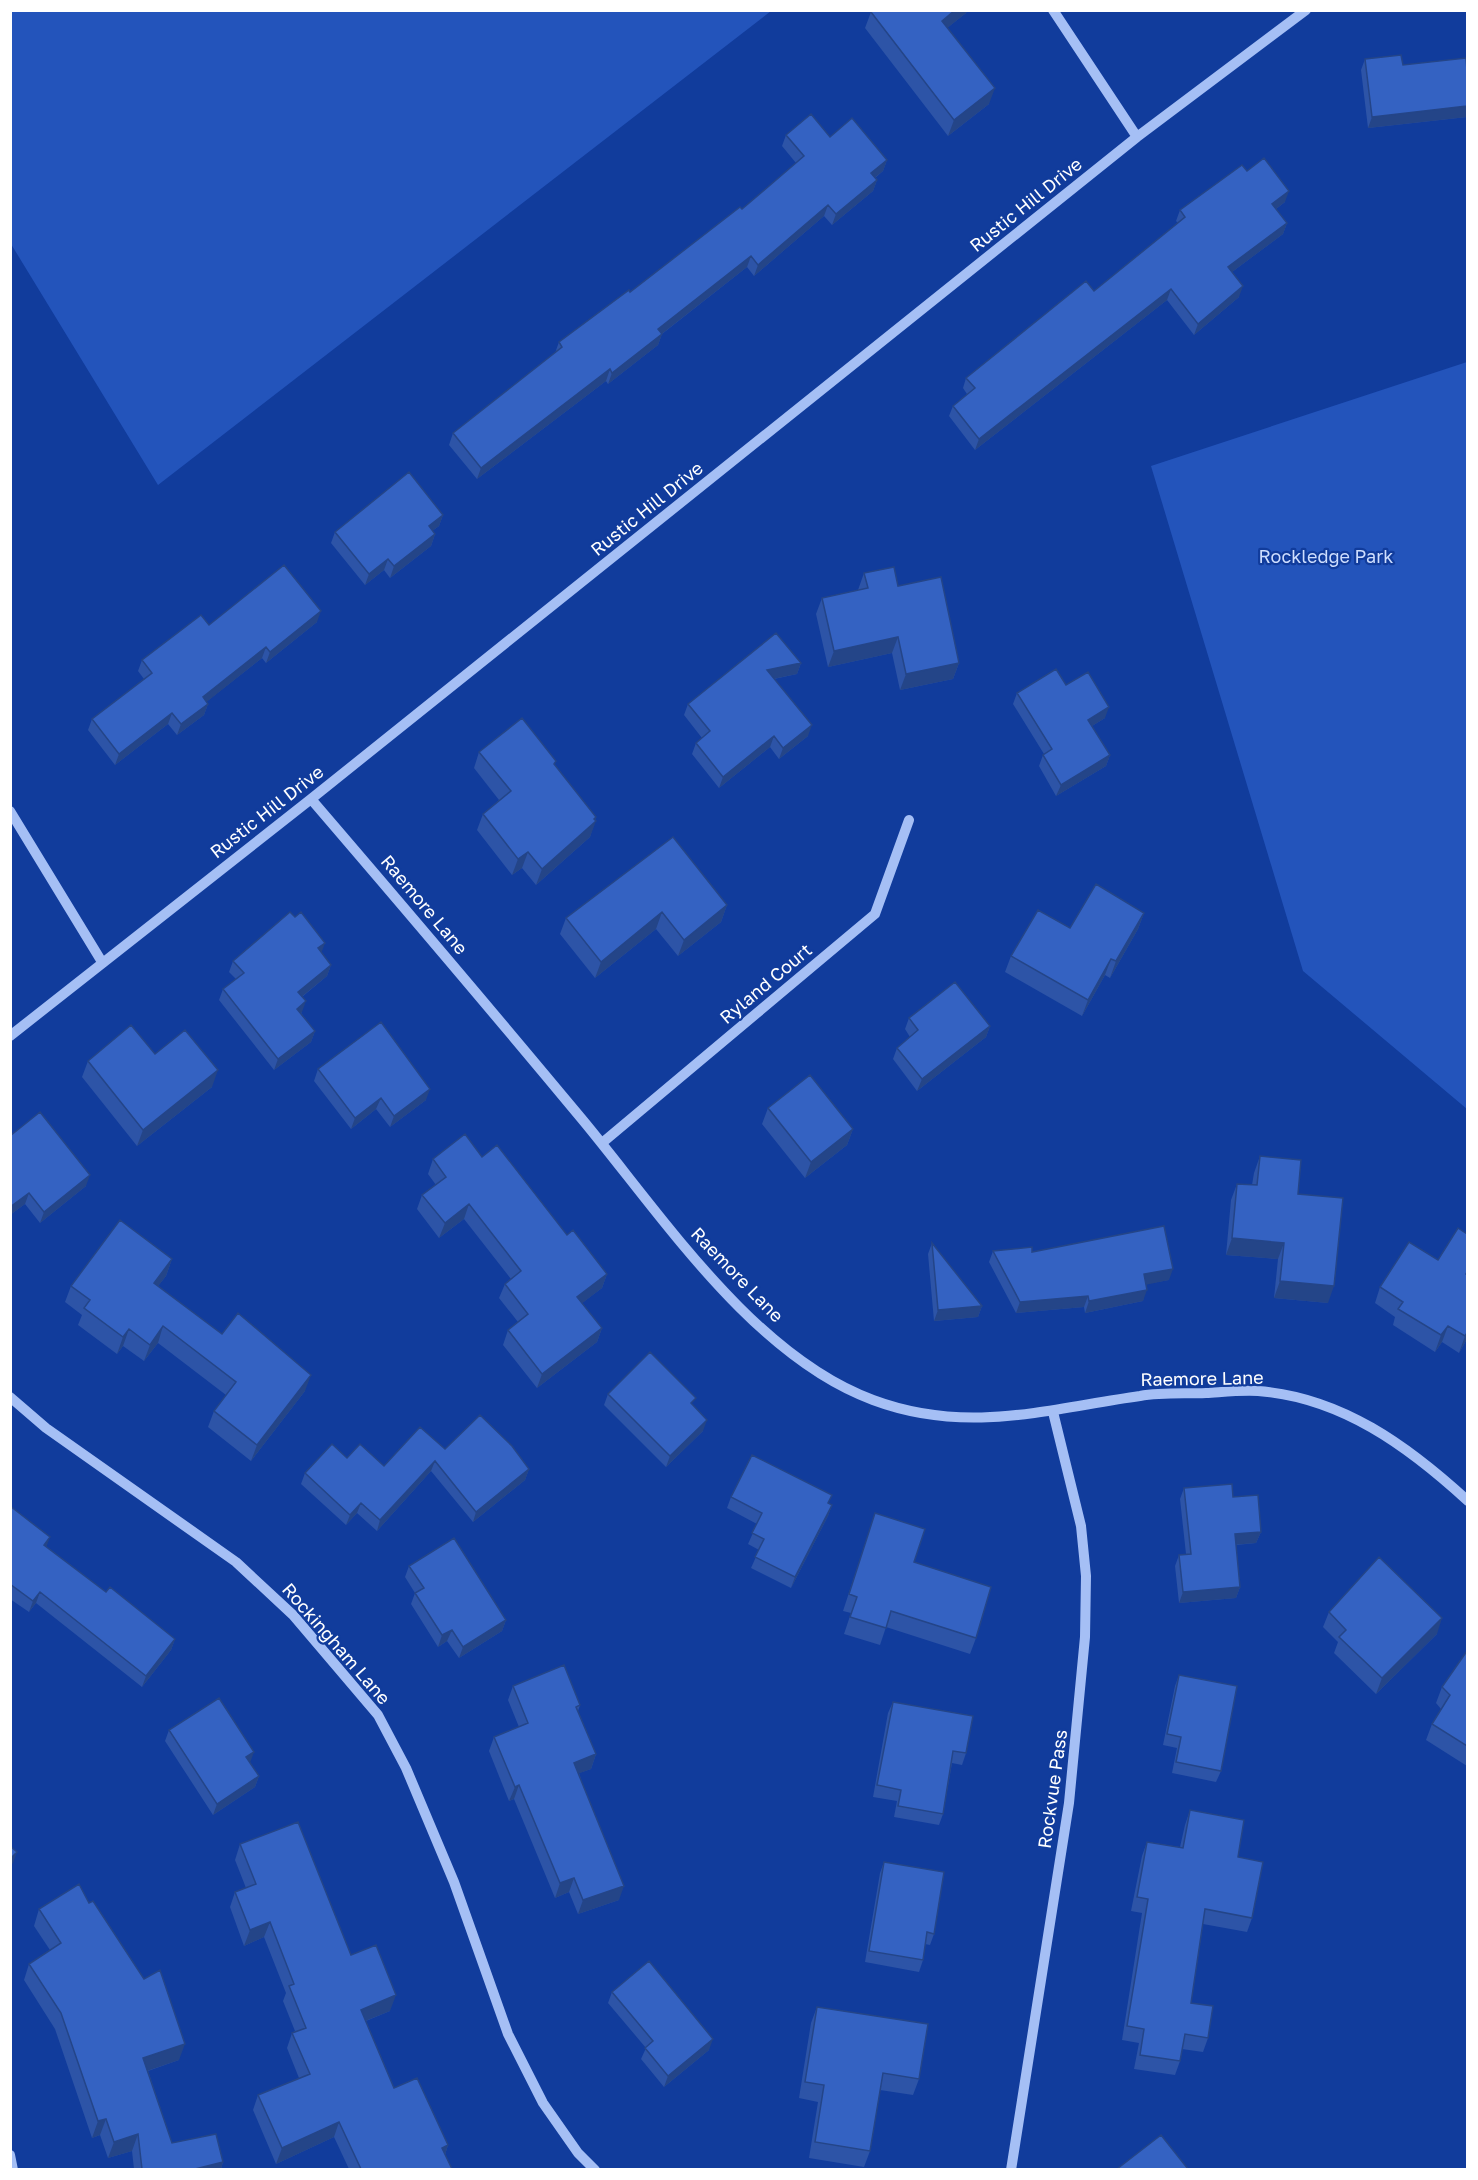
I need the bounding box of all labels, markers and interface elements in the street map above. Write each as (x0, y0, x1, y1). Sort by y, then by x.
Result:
street label: Rustic Hill Drive (965, 152, 1086, 256)
street label: Rustic Hill Drive (586, 456, 707, 560)
park label: Rockledge Park (1259, 545, 1393, 567)
street label: Rustic Hill Drive (205, 760, 327, 862)
street label: Raemore Lane (377, 850, 473, 959)
street label: Ryland Court (715, 938, 816, 1028)
street label: Raemore Lane (687, 1222, 788, 1326)
street label: Raemore Lane (1140, 1366, 1264, 1390)
street label: Rockingham Lane (278, 1578, 395, 1709)
street label: Rockvue Pass (1033, 1728, 1071, 1850)

